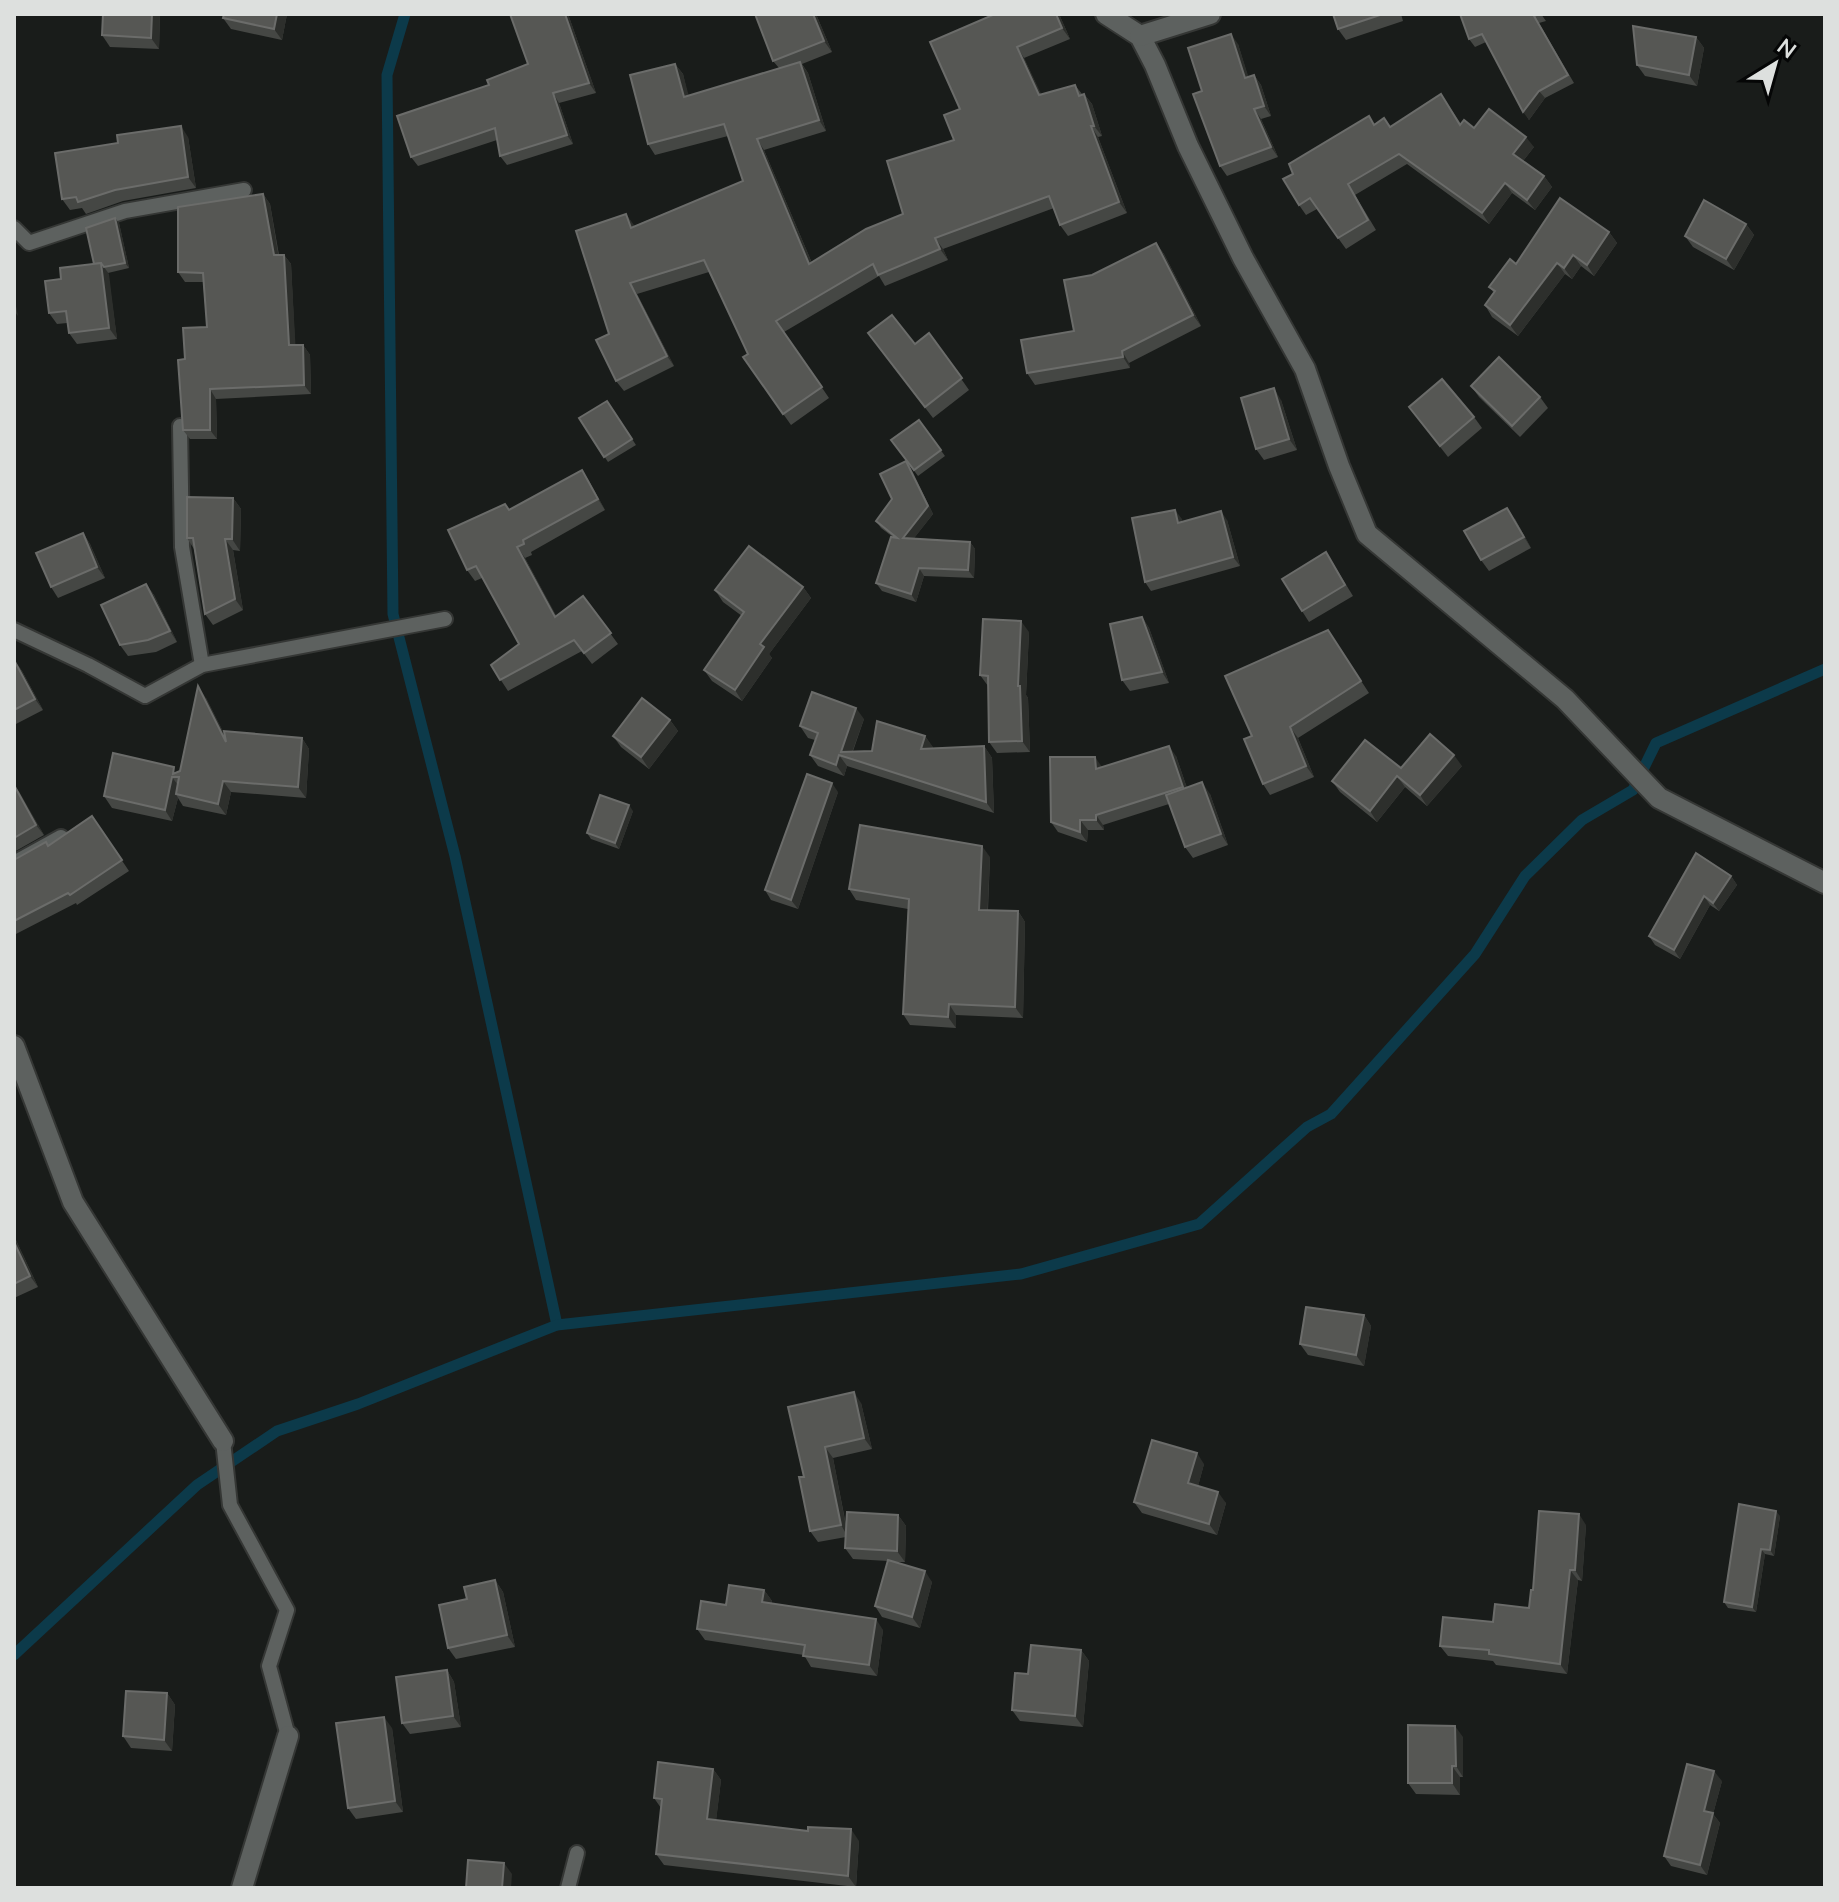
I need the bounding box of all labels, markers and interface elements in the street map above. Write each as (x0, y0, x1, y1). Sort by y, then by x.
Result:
north arrow (1735, 24, 1815, 104)
text: N (1772, 32, 1802, 64)

